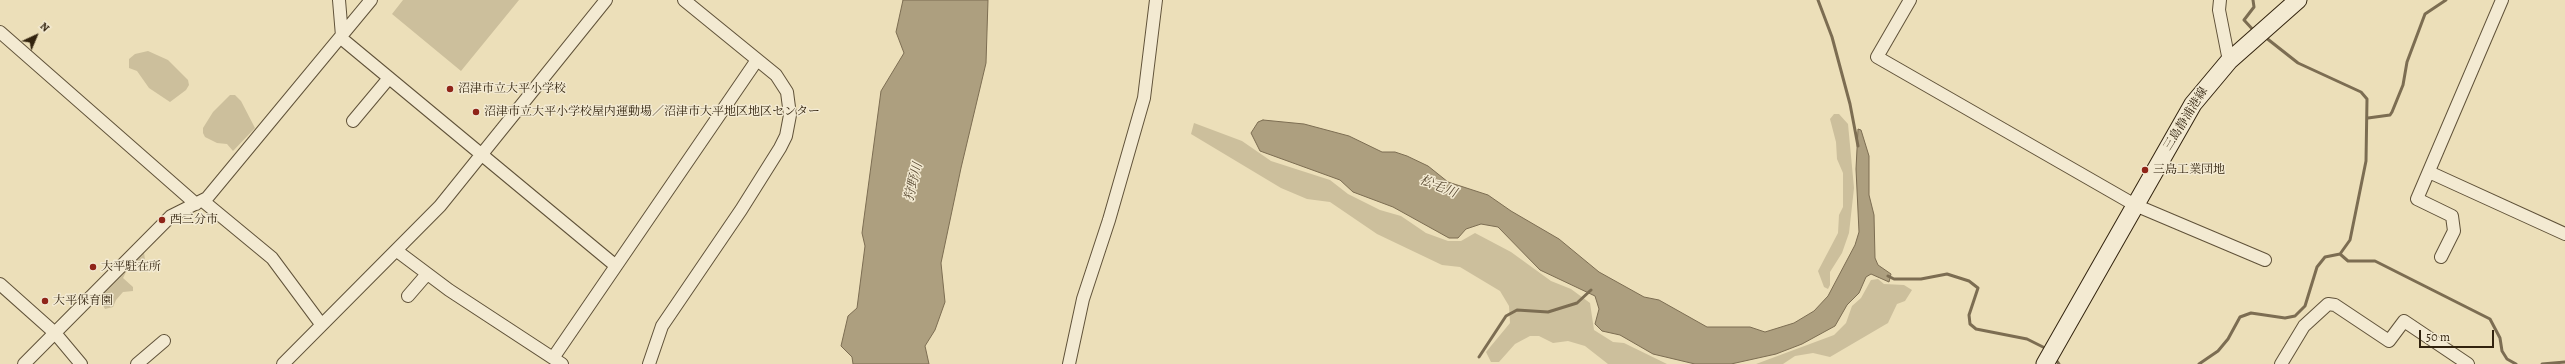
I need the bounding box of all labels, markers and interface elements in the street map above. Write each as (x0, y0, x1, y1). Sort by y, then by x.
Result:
north arrow (16, 16, 56, 56)
text: N (37, 19, 53, 35)
place label: 沼津市立大平小学校 (458, 82, 566, 96)
marker: 沼津市立大平小学校 (445, 84, 455, 94)
street label: 三島静浦港線 (2161, 85, 2211, 153)
place label: 沼津市立大平小学校屋内運動場／沼津市大平地区地区センター (484, 105, 820, 119)
marker: 沼津市立大平小学校屋内運動場／沼津市大平地区地区センター (471, 107, 481, 117)
water label: 狩野川 (902, 161, 926, 203)
place label: 三島工業団地 (2153, 163, 2225, 177)
marker: 三島工業団地 (2140, 165, 2150, 175)
water label: 松毛川 (1417, 172, 1459, 202)
place label: 西三分市 (170, 213, 218, 227)
marker: 西三分市 (157, 215, 167, 225)
place label: 大平駐在所 (101, 260, 161, 274)
marker: 大平駐在所 (88, 262, 98, 272)
place label: 大平保育園 (53, 294, 113, 308)
marker: 大平保育園 (40, 296, 50, 306)
scale bar (2421, 322, 2496, 348)
text: 50 m (2426, 329, 2450, 345)

